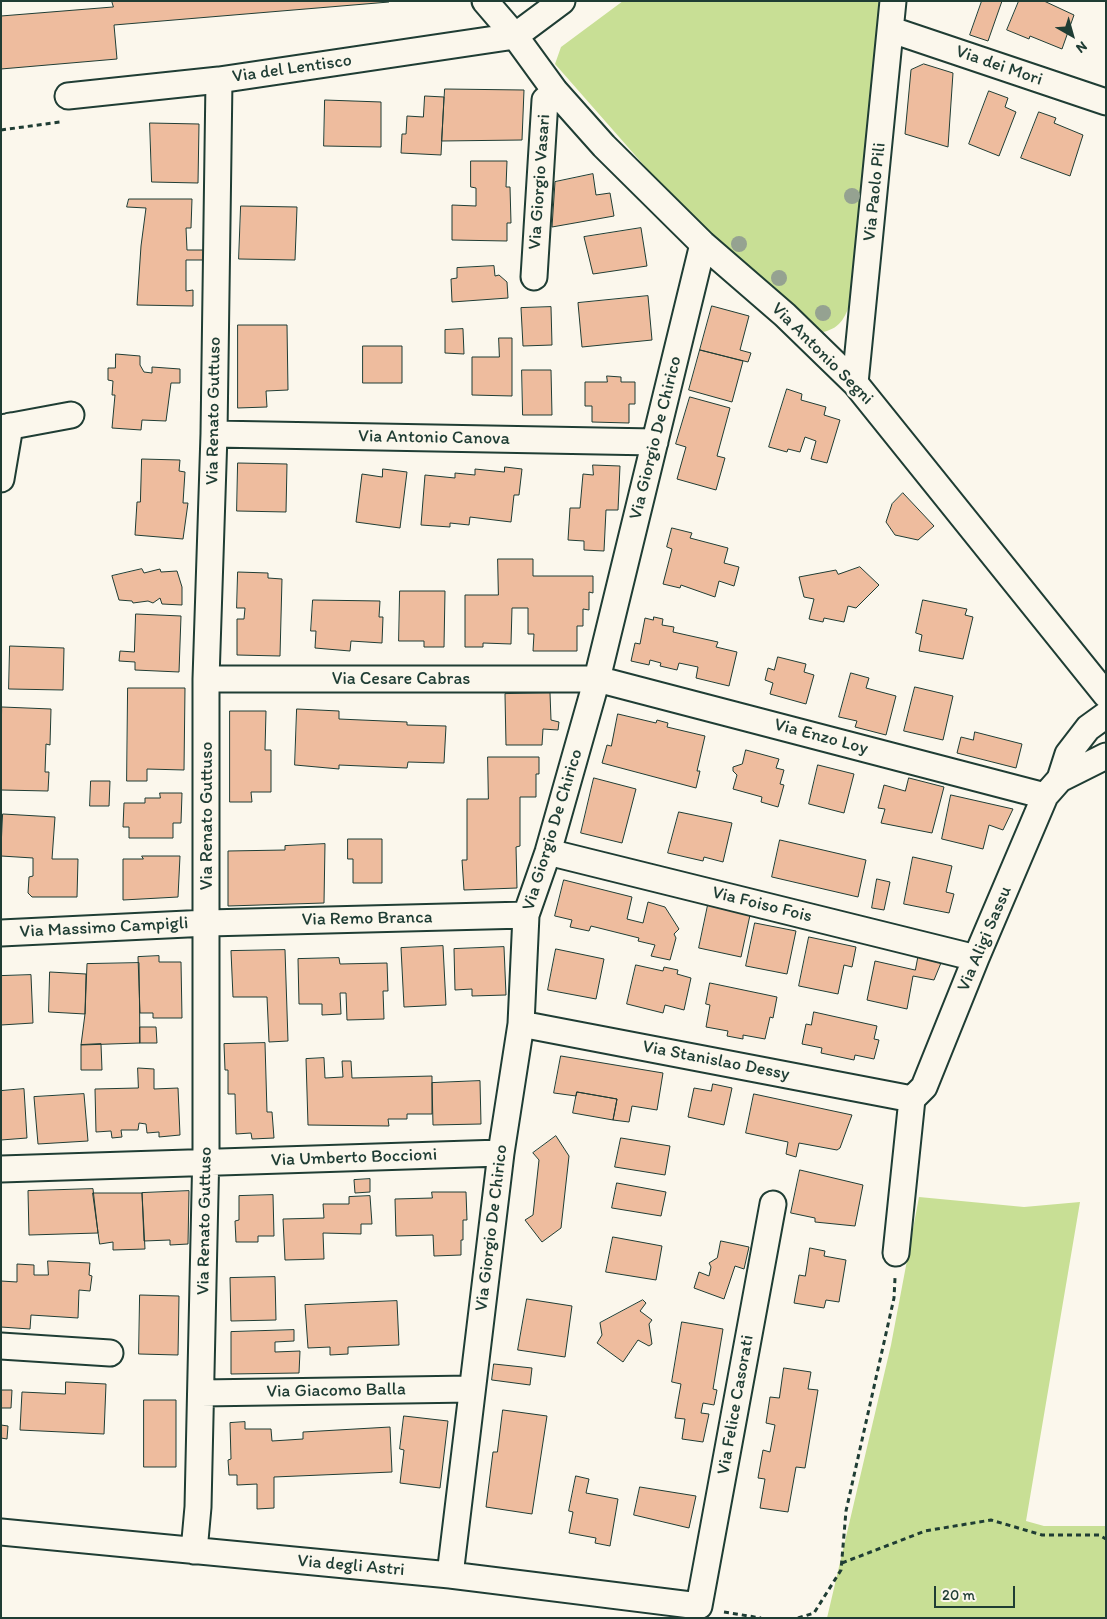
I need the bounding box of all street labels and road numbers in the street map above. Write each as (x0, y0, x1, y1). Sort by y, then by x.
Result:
street label: Via dei Mori (953, 41, 1045, 91)
street label: Via del Lentisco (231, 50, 353, 88)
street label: Via Giorgio Vasari (524, 113, 556, 251)
street label: Via Paolo Pili (859, 142, 891, 242)
street label: Via Antonio Segni (766, 298, 878, 410)
street label: Via Renato Guttuso (202, 337, 226, 485)
street label: Via Giorgio De Chirico (625, 354, 687, 522)
street label: Via Antonio Canova (358, 426, 510, 450)
street label: Via Cesare Cabras (332, 668, 470, 690)
street label: Via Enzo Loy (772, 714, 870, 760)
street label: Via Renato Guttuso (196, 742, 218, 890)
street label: Via Giorgio De Chirico (518, 747, 588, 913)
street label: Via Foiso Fois (710, 882, 814, 928)
street label: Via Aligi Sassu (953, 883, 1017, 995)
street label: Via Remo Branca (301, 907, 433, 931)
street label: Via Massimo Campigli (19, 913, 189, 943)
street label: Via Stanislao Dessy (641, 1036, 791, 1086)
street label: Via Giorgio De Chirico (471, 1143, 513, 1313)
street label: Via Umberto Boccioni (271, 1144, 437, 1172)
street label: Via Renato Guttuso (193, 1147, 217, 1295)
street label: Via Felice Casorati (713, 1333, 759, 1477)
street label: Via Giacomo Balla (266, 1379, 406, 1403)
street label: Via degli Astri (297, 1551, 405, 1581)

